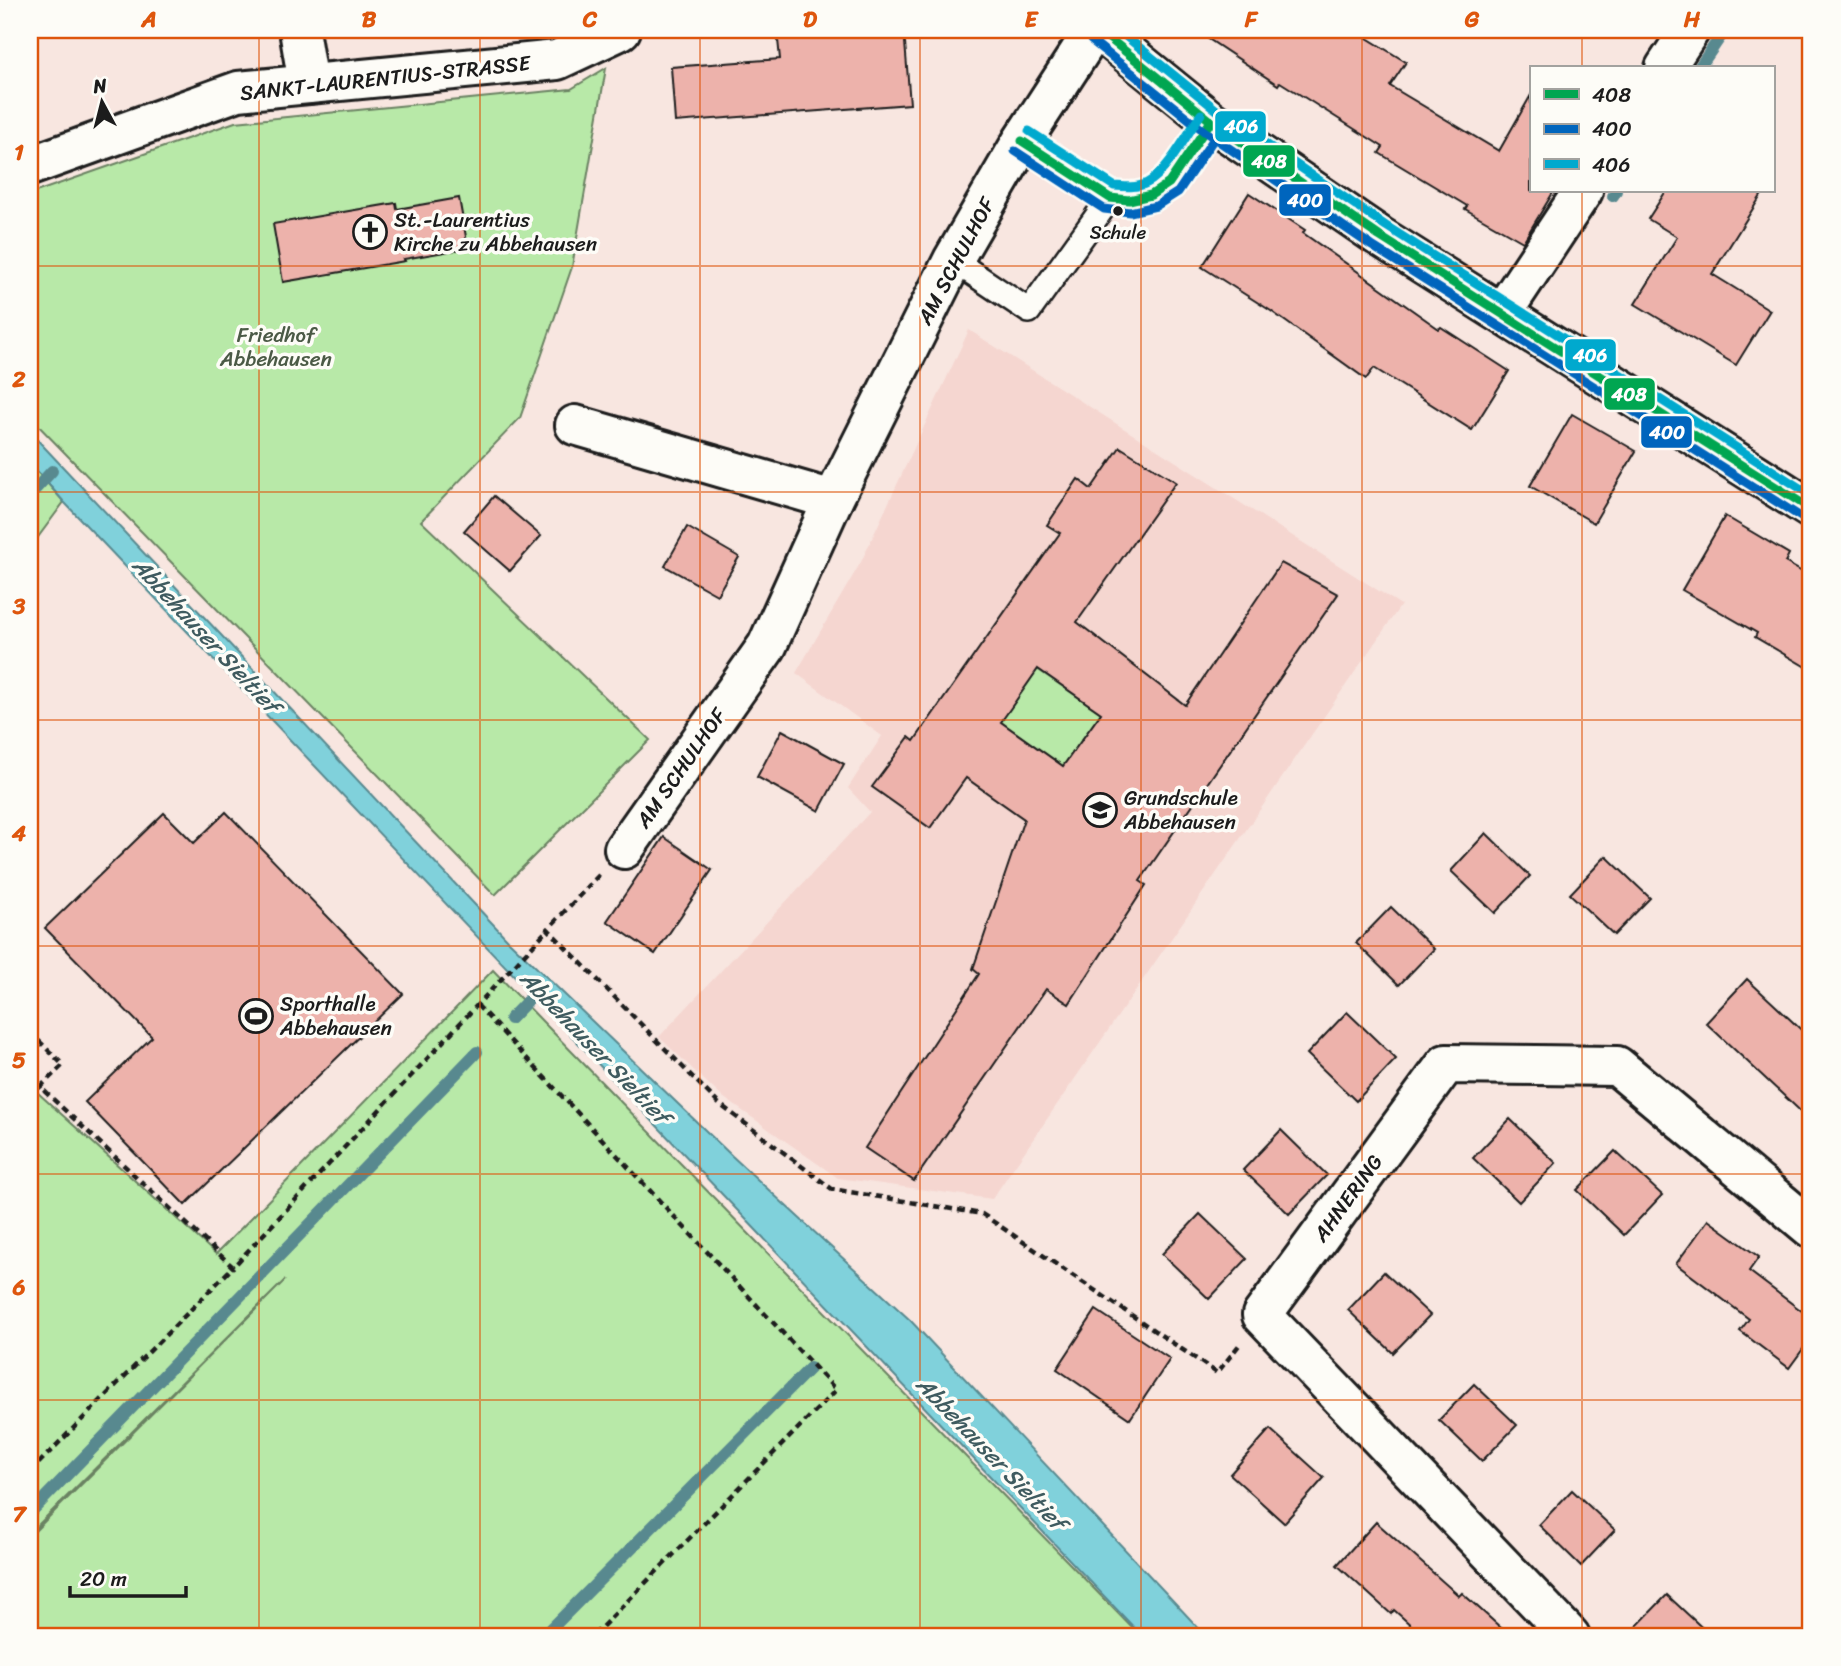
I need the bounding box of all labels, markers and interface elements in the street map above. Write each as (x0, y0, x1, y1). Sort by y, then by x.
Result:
text: A (140, 0, 157, 40)
text: B (362, 0, 377, 40)
text: C (582, 0, 598, 40)
text: D (803, 0, 818, 40)
text: E (1025, 0, 1040, 40)
text: F (1244, 0, 1259, 40)
text: G (1464, 0, 1480, 40)
text: H (1683, 0, 1701, 40)
street label: SANKT-LAURENTIUS-STRASSE (238, 44, 533, 112)
north arrow (66, 66, 136, 136)
legend (1530, 66, 1774, 192)
text: N (90, 68, 109, 103)
text: 408 (1592, 76, 1631, 114)
line badge: 406 (1214, 110, 1267, 143)
text: 406 (1223, 110, 1259, 143)
text: 400 (1592, 110, 1632, 148)
text: 1 (14, 132, 24, 173)
line badge: 408 (1242, 144, 1296, 178)
text: 408 (1250, 145, 1287, 178)
text: 406 (1592, 146, 1630, 184)
line badge: 400 (1278, 183, 1332, 217)
text: 400 (1286, 184, 1323, 217)
street label: AM SCHULHOF (906, 189, 1006, 333)
place label: St.-Laurentius Kirche zu Abbehausen (394, 201, 597, 263)
marker: Schule (1111, 204, 1125, 218)
church icon: St.-Laurentius Kirche zu Abbehausen (351, 213, 389, 251)
place label: Schule (1090, 216, 1147, 249)
park label: Friedhof Abbehausen (219, 316, 332, 378)
line badge: 406 (1564, 338, 1617, 372)
text: 406 (1572, 339, 1608, 372)
text: 2 (11, 359, 26, 400)
line badge: 408 (1603, 377, 1656, 411)
text: 408 (1610, 378, 1647, 411)
line badge: 400 (1640, 415, 1693, 449)
text: 400 (1648, 416, 1685, 449)
water label: Abbehauser Sieltief (121, 547, 294, 728)
text: 3 (12, 586, 26, 627)
street label: AM SCHULHOF (625, 698, 738, 837)
place label: Grundschule Abbehausen (1123, 779, 1238, 841)
school or university icon: Grundschule Abbehausen (1081, 791, 1119, 829)
text: 4 (11, 813, 27, 854)
water label: Abbehauser Sieltief (509, 960, 684, 1139)
place label: Sporthalle Abbehausen (279, 985, 392, 1047)
sports icon: Sporthalle Abbehausen (237, 997, 275, 1035)
text: 5 (12, 1040, 26, 1081)
street label: AHNERING (1302, 1146, 1393, 1251)
text: 6 (11, 1267, 26, 1308)
water label: Abbehauser Sieltief (905, 1366, 1080, 1545)
text: 7 (12, 1494, 27, 1535)
scale bar (70, 1554, 186, 1598)
text: 20 m (80, 1560, 127, 1598)

